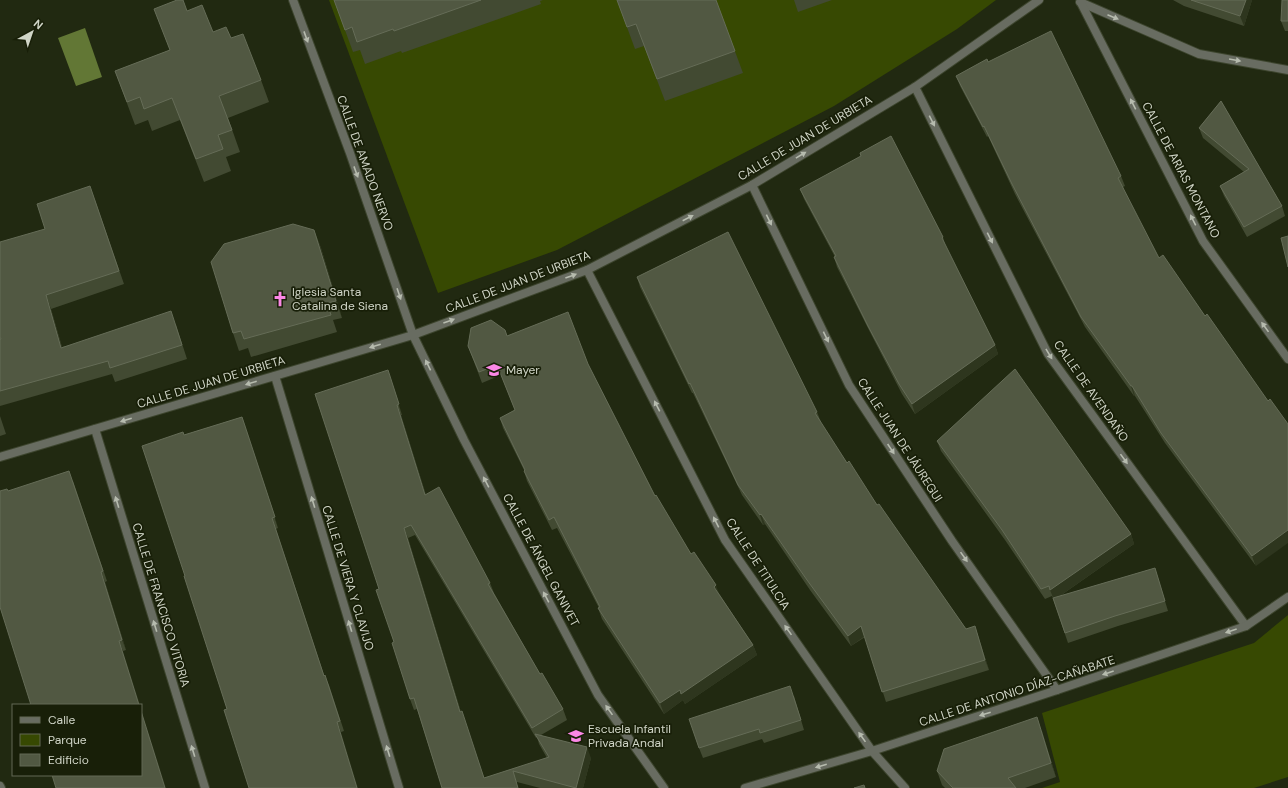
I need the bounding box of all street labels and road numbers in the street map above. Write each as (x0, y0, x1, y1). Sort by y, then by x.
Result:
street label: CALLE DE JUAN DE URBIETA (735, 91, 875, 185)
street label: CALLE DE AMADO NERVO (333, 93, 397, 233)
street label: CALLE DE ARIAS MONTANO (1138, 99, 1224, 241)
street label: CALLE DE JUAN DE URBIETA (443, 247, 593, 317)
street label: CALLE DE AVENDAÑO (1050, 337, 1132, 445)
street label: CALLE DE JUAN DE URBIETA (135, 352, 287, 412)
street label: CALLE JUAN DE JÁUREGUI (854, 375, 946, 505)
street label: CALLE DE ÁNGEL GANIVET (499, 491, 583, 630)
street label: CALLE DE VIERA Y CLAVIJO (318, 503, 378, 653)
street label: CALLE DE TITULCIA (722, 515, 794, 613)
street label: CALLE DE FRANCISCO VITORIA (128, 521, 194, 689)
street label: CALLE DE ANTONIO DÍAZ-CAÑABATE (917, 652, 1117, 730)

